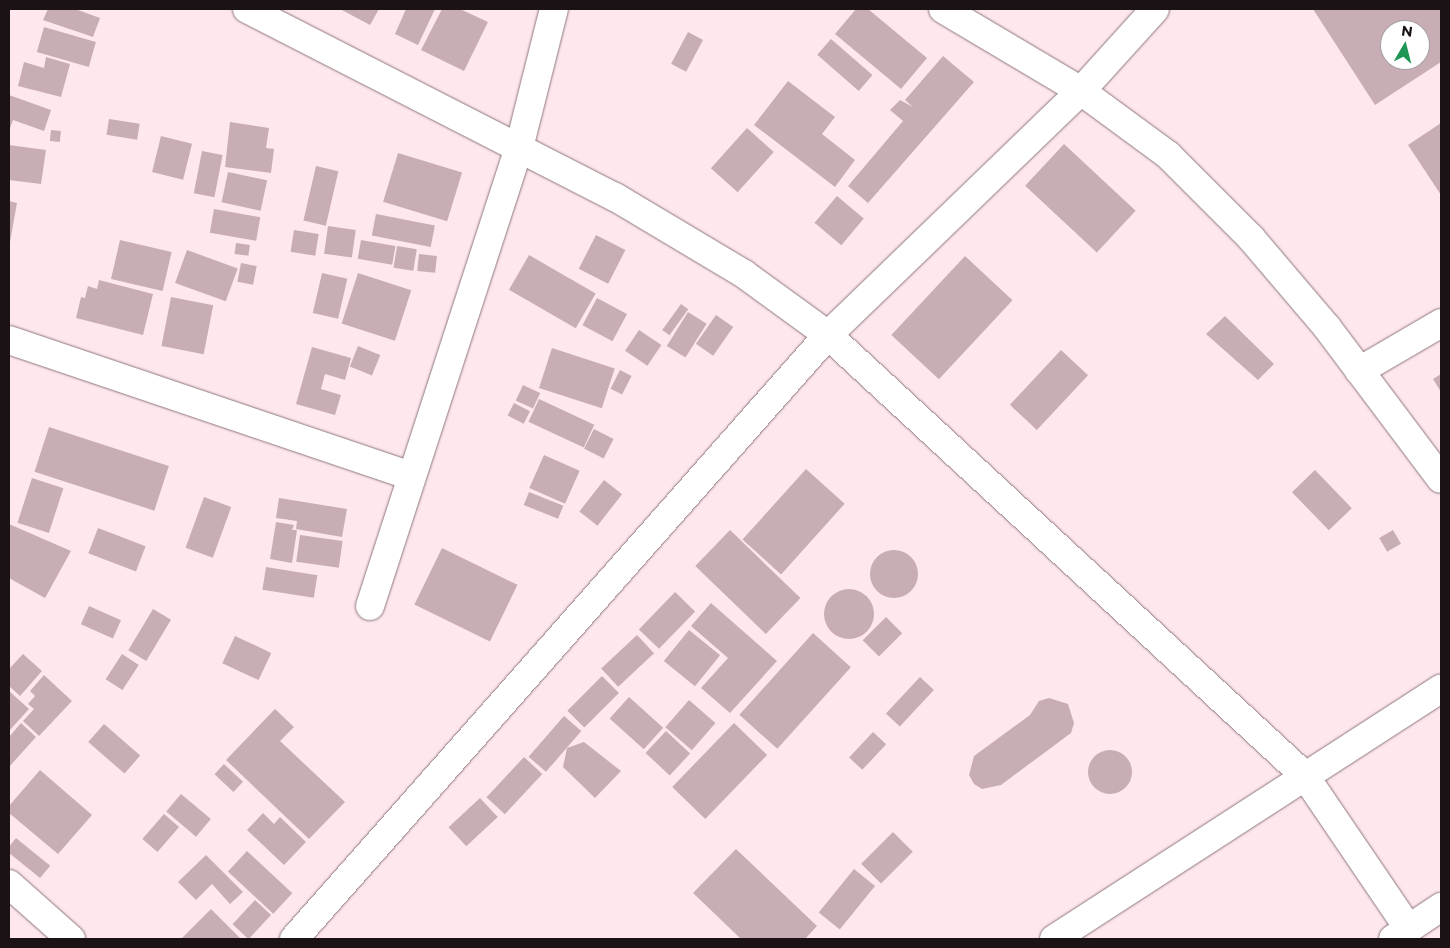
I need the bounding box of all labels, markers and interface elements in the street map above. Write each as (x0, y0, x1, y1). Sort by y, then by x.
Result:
north arrow (1380, 20, 1430, 70)
text: N (1400, 21, 1414, 41)

